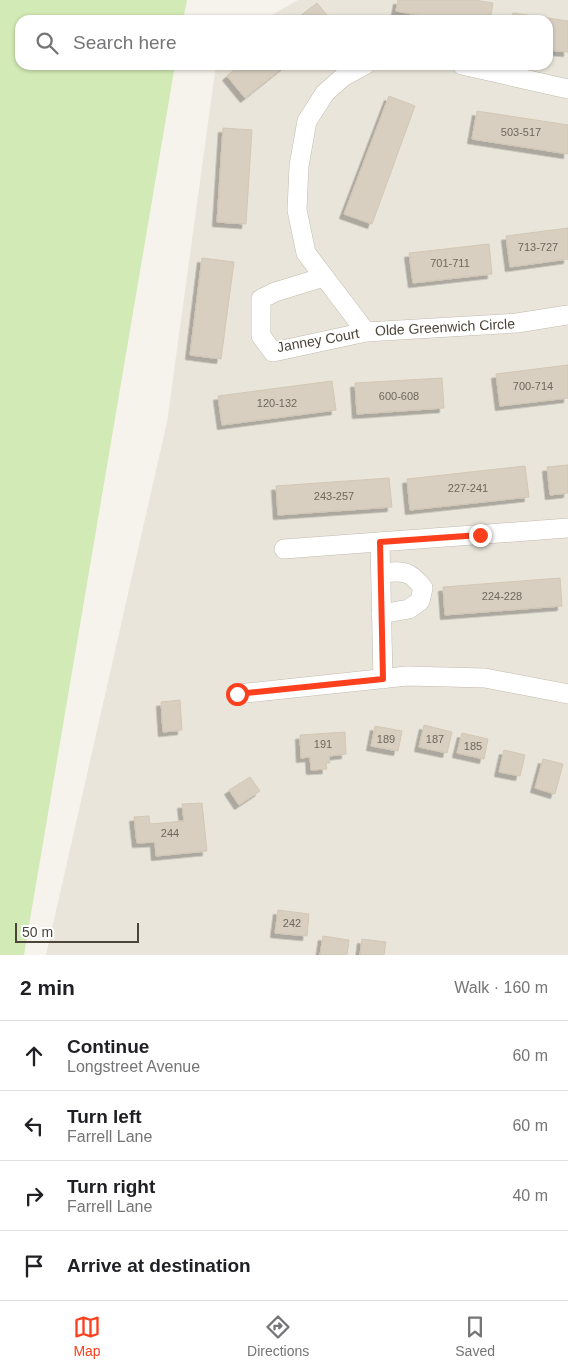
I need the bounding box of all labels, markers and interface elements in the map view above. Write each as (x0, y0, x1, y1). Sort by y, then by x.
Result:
search box (15, 15, 553, 70)
icon: search (33, 29, 61, 57)
text: Search here (73, 32, 177, 53)
house number: 503-517 (501, 126, 541, 138)
house number: 713-727 (518, 241, 558, 253)
house number: 701-711 (430, 257, 470, 269)
street label: Olde Greenwich Circle (375, 315, 516, 339)
street label: Janney Court (276, 325, 360, 355)
house number: 700-714 (513, 380, 553, 392)
house number: 600-608 (379, 390, 419, 402)
house number: 120-132 (257, 397, 297, 409)
house number: 227-241 (448, 482, 488, 494)
house number: 243-257 (314, 490, 354, 502)
route end (469, 524, 492, 547)
house number: 224-228 (482, 590, 522, 602)
route start (226, 683, 249, 706)
house number: 189 (377, 733, 395, 745)
house number: 187 (426, 733, 444, 745)
house number: 191 (314, 738, 332, 750)
house number: 185 (464, 740, 482, 752)
house number: 244 (161, 827, 179, 839)
house number: 242 (283, 917, 301, 929)
scale bar (15, 920, 139, 943)
text: 50 m (22, 924, 53, 940)
text: 2 min (20, 976, 75, 999)
text: Walk · 160 m (454, 979, 548, 996)
text: Continue (67, 1036, 149, 1057)
icon: ahead (20, 1042, 48, 1070)
text: 60 m (512, 1047, 548, 1064)
text: Longstreet Avenue (67, 1058, 200, 1075)
text: Turn left (67, 1106, 142, 1127)
icon: left (20, 1112, 48, 1140)
text: 60 m (512, 1117, 548, 1134)
text: Farrell Lane (67, 1128, 152, 1145)
text: Turn right (67, 1176, 155, 1197)
icon: right (20, 1182, 48, 1210)
text: 40 m (512, 1187, 548, 1204)
text: Farrell Lane (67, 1198, 152, 1215)
icon: arrive (20, 1252, 48, 1280)
text: Arrive at destination (67, 1255, 251, 1276)
tab: Map (73, 1313, 101, 1359)
tab: Directions (247, 1313, 309, 1359)
tab: Saved (455, 1313, 495, 1359)

